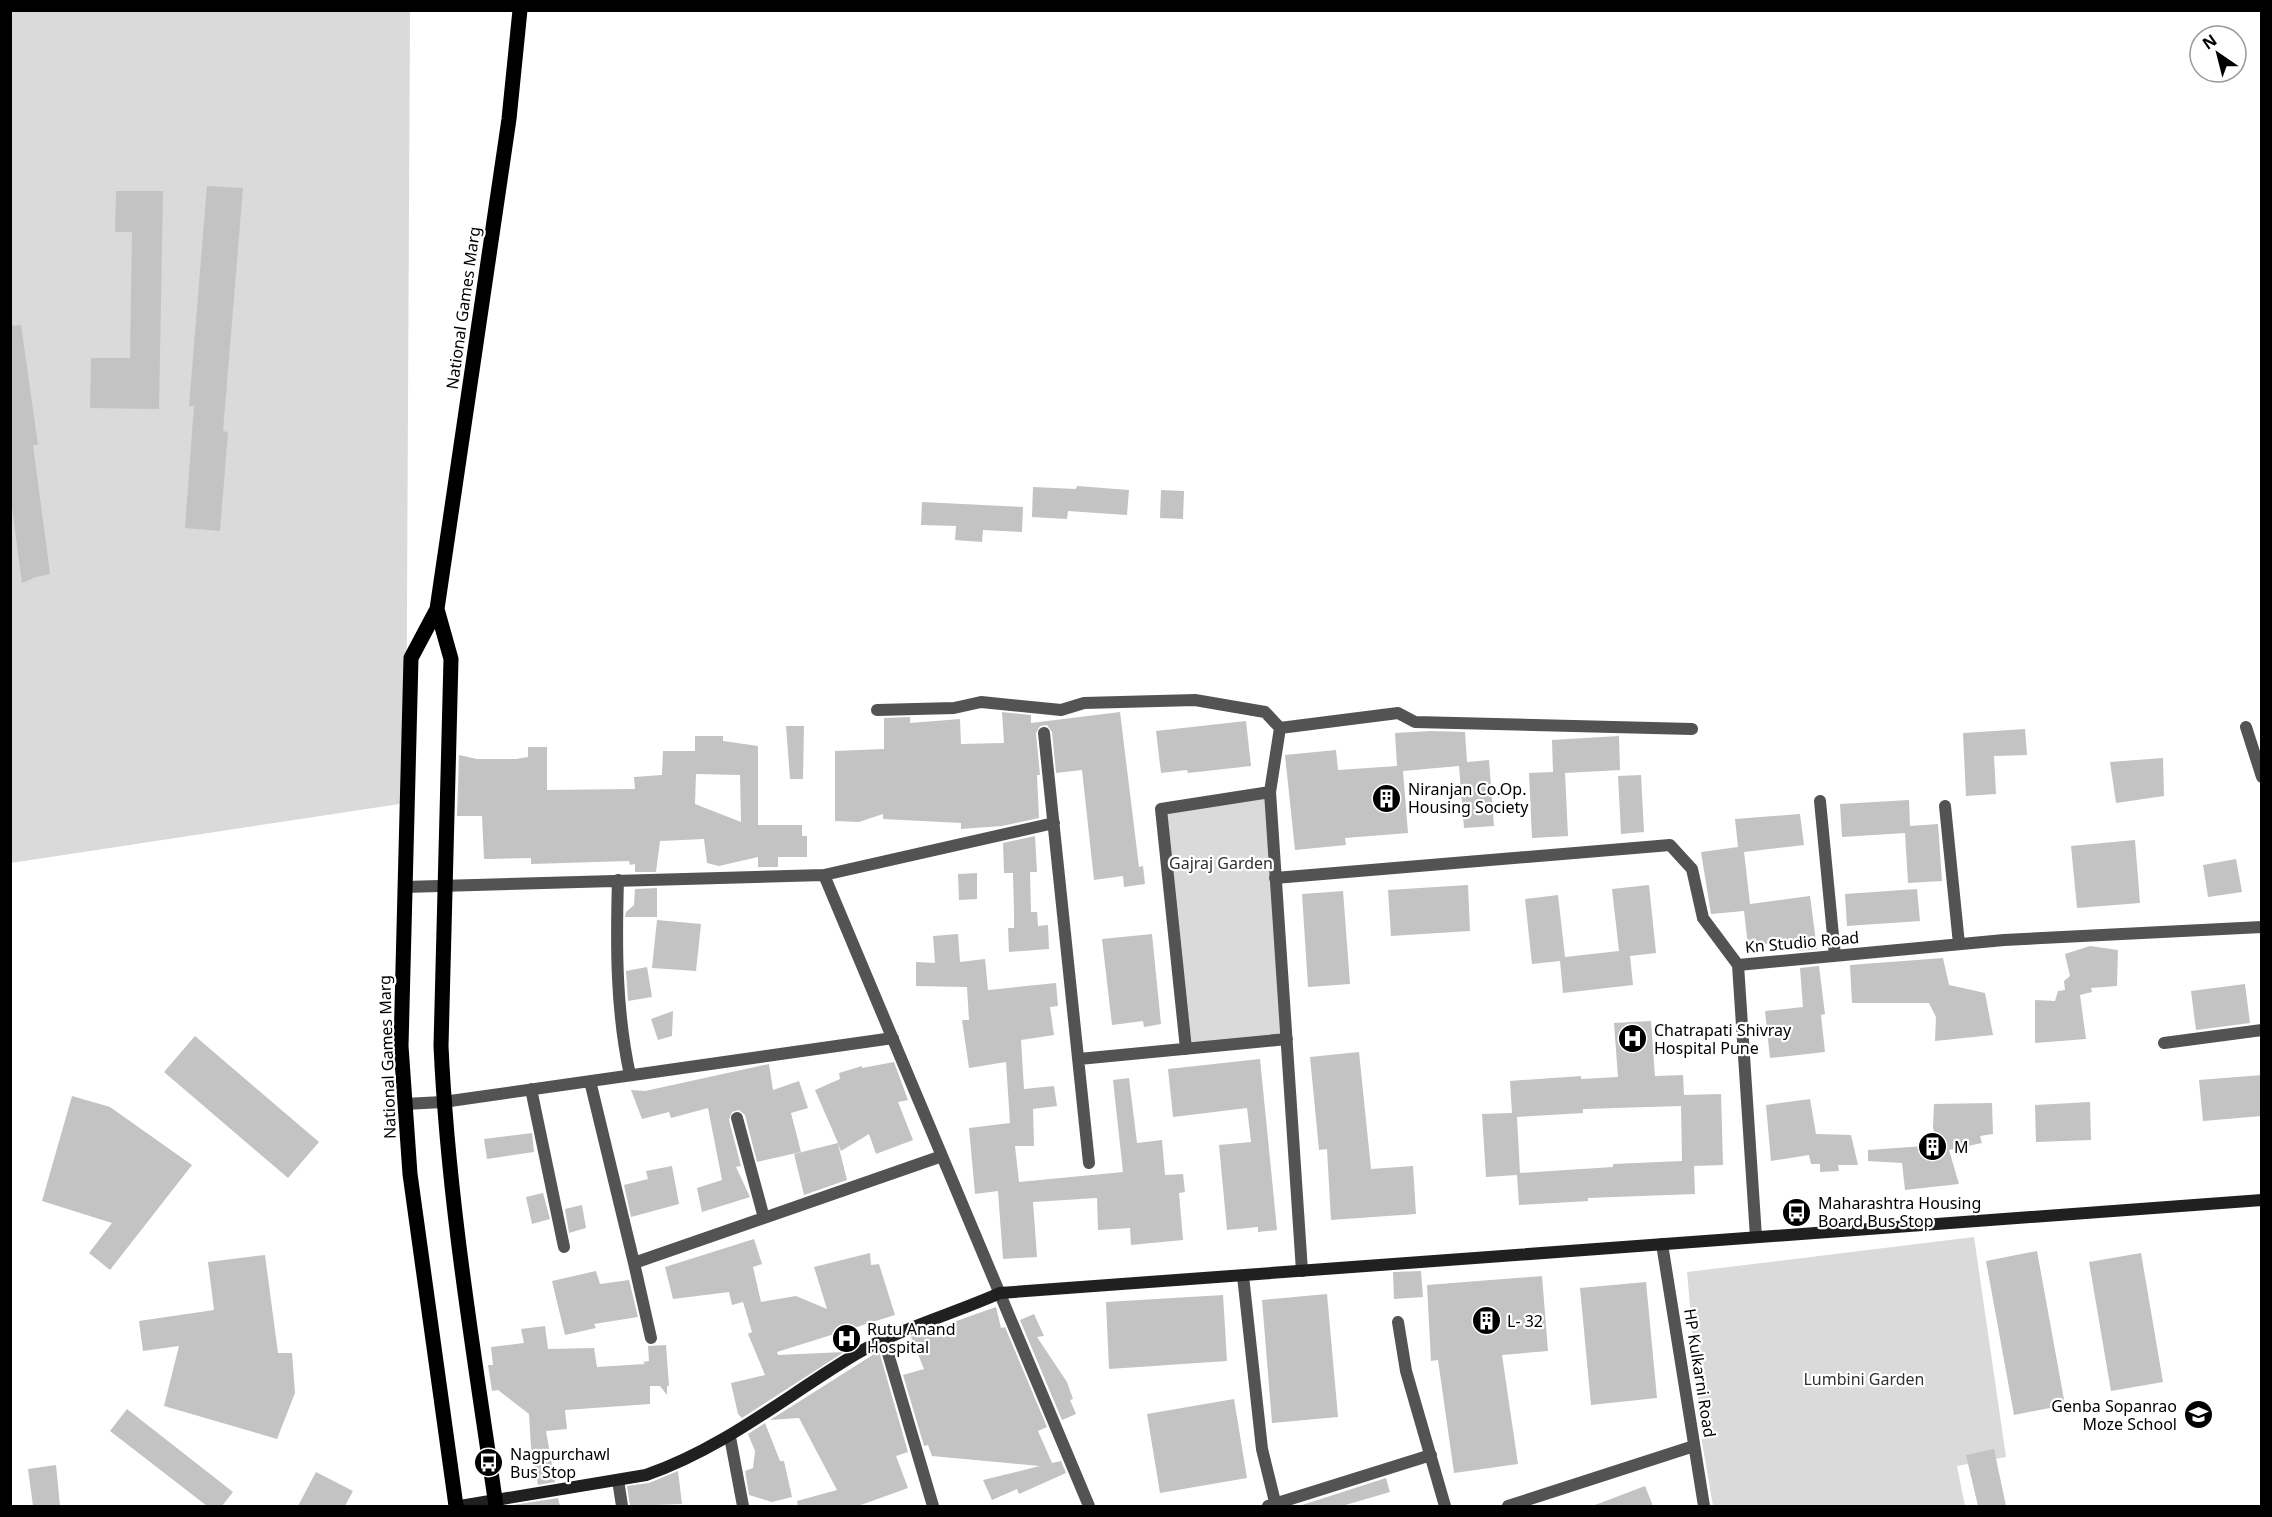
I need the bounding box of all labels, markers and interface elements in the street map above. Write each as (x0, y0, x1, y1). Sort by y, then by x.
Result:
north arrow (2188, 24, 2248, 84)
text: N (2198, 29, 2221, 54)
street label: National Games Marg (441, 225, 485, 391)
place label: Niranjan Co.Op. Housing Society (1408, 778, 1529, 818)
building icon: Niranjan Co.Op. Housing Society (1371, 782, 1403, 814)
park label: Gajraj Garden (1169, 852, 1273, 874)
street label: Kn Studio Road (1744, 926, 1860, 958)
street label: National Games Marg (373, 975, 401, 1139)
place label: Chatrapati Shivray Hospital Pune (1654, 1019, 1792, 1059)
hospital icon: Chatrapati Shivray Hospital Pune (1617, 1023, 1649, 1055)
building icon: M (1917, 1131, 1949, 1163)
place label: M (1954, 1136, 1969, 1158)
place label: Maharashtra Housing Board Bus Stop (1818, 1192, 1981, 1232)
bus stop icon: Maharashtra Housing Board Bus Stop (1781, 1196, 1813, 1228)
building icon: L- 32 (1470, 1305, 1502, 1337)
street label: HP Kulkarni Road (1679, 1307, 1721, 1439)
place label: L- 32 (1507, 1310, 1543, 1332)
place label: Rutu Anand Hospital (867, 1318, 955, 1358)
hospital icon: Rutu Anand Hospital (830, 1322, 862, 1354)
park label: Lumbini Garden (1803, 1368, 1925, 1390)
place label: Genba Sopanrao Moze School (2051, 1395, 2177, 1435)
school or university icon: Genba Sopanrao Moze School (2182, 1399, 2214, 1431)
place label: Nagpurchawl Bus Stop (510, 1443, 610, 1483)
bus stop icon: Nagpurchawl Bus Stop (473, 1447, 505, 1479)

